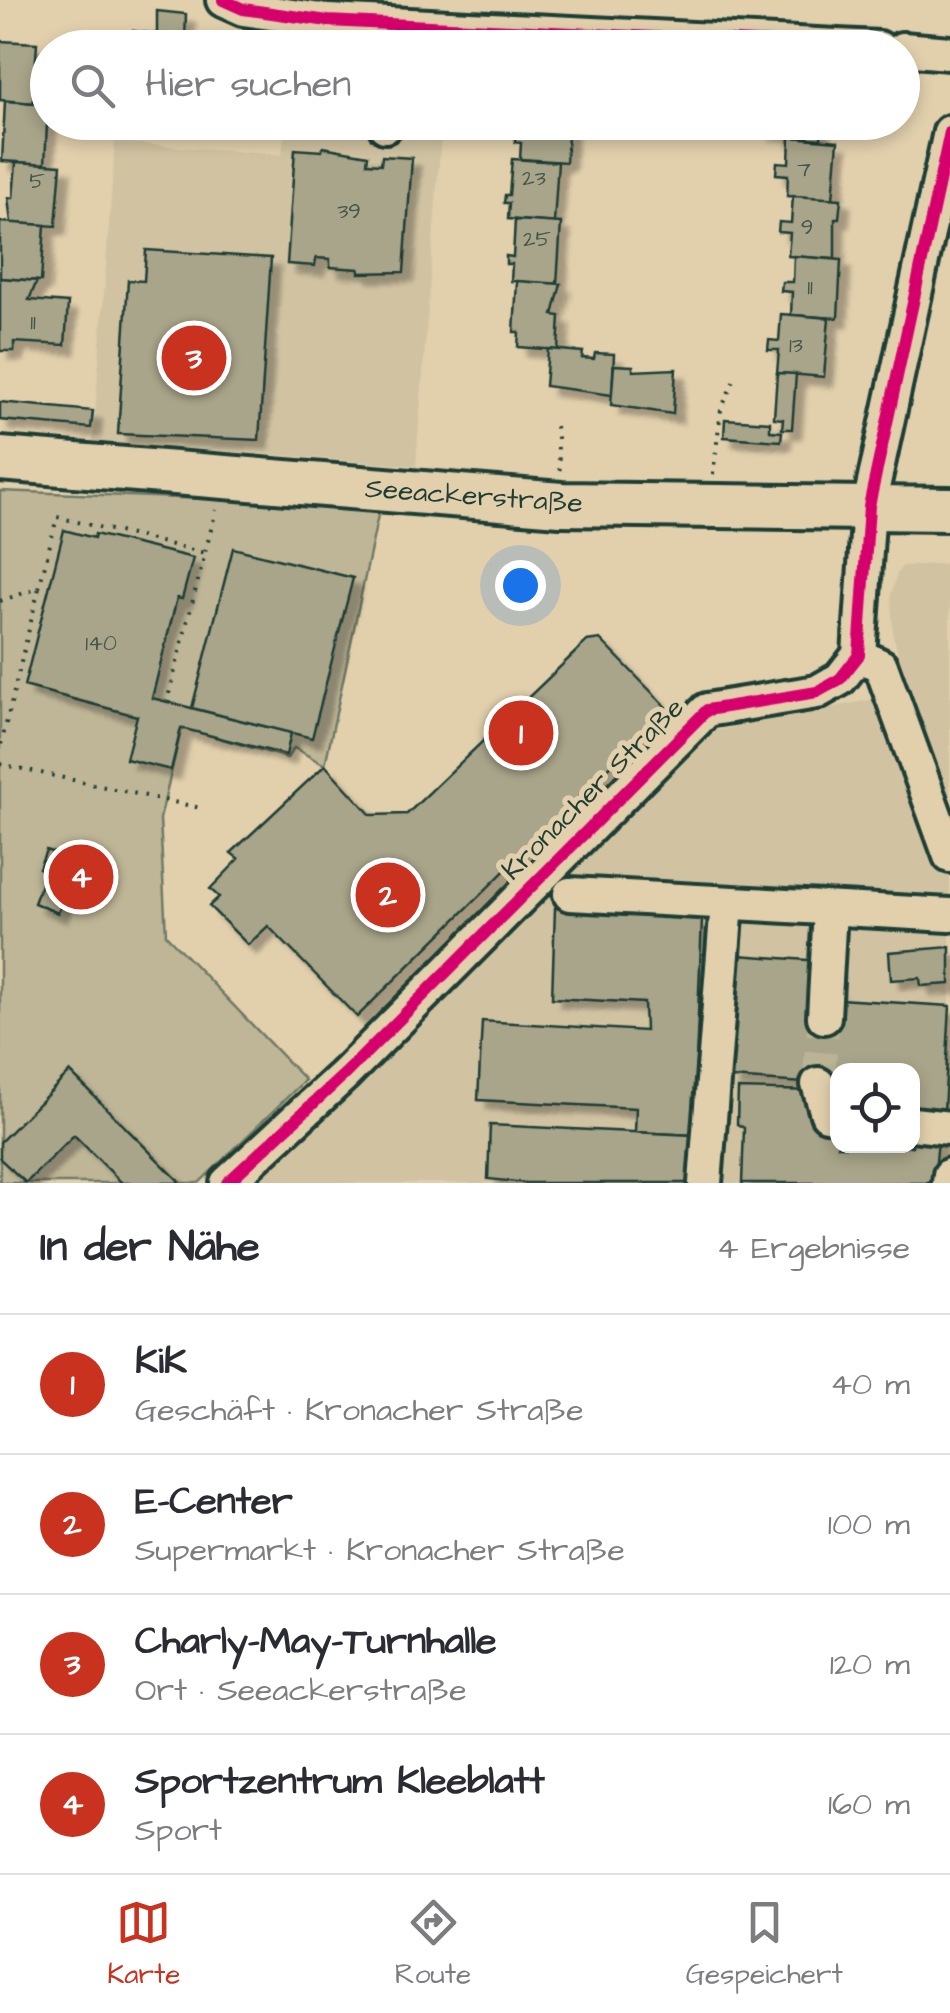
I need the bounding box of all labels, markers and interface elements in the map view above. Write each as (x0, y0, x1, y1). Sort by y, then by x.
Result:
search box (30, 30, 920, 140)
icon: search (65, 58, 120, 113)
text: Hier suchen (145, 59, 351, 111)
house number: 7 (797, 154, 811, 185)
house number: 23 (522, 163, 546, 194)
house number: 5 (29, 166, 45, 197)
house number: 39 (337, 196, 361, 227)
house number: 9 (801, 212, 813, 243)
house number: 25 (523, 224, 552, 255)
house number: 11 (807, 272, 813, 303)
house number: 11 (30, 307, 36, 338)
pin: 3 (162, 320, 226, 396)
house number: 13 (789, 330, 803, 361)
street label: Seeackerstraße (364, 469, 584, 523)
your location (495, 560, 546, 611)
house number: 140 (85, 628, 117, 659)
street label: Kronacher Straße (493, 689, 693, 889)
pin: 1 (488, 696, 554, 770)
pin: 4 (48, 840, 114, 914)
pin: 2 (356, 858, 420, 932)
map controls (830, 1063, 920, 1153)
button: locate (830, 1063, 920, 1153)
text: In der Nähe (40, 1219, 260, 1277)
text: 4 Ergebnisse (717, 1226, 910, 1271)
text: KiK (135, 1336, 187, 1388)
text: 1 (70, 1362, 75, 1407)
text: 40 m (830, 1362, 910, 1407)
text: Geschäft · Kronacher Straße (135, 1388, 584, 1433)
text: E-Center (135, 1476, 293, 1528)
text: 2 (63, 1502, 82, 1547)
text: 100 m (828, 1502, 910, 1547)
text: Supermarkt · Kronacher Straße (135, 1528, 625, 1573)
text: Charly-May-Turnhalle (135, 1616, 497, 1668)
text: 3 (64, 1642, 81, 1687)
text: 120 m (830, 1642, 910, 1687)
text: Ort · Seeackerstraße (135, 1668, 467, 1713)
text: Sportzentrum Kleeblatt (135, 1756, 545, 1808)
text: 4 (62, 1782, 83, 1827)
text: 160 m (828, 1782, 910, 1827)
text: Sport (135, 1808, 222, 1853)
tab: Karte (107, 1895, 180, 1994)
tab: Route (395, 1895, 471, 1994)
tab: Gespeichert (686, 1895, 843, 1994)

